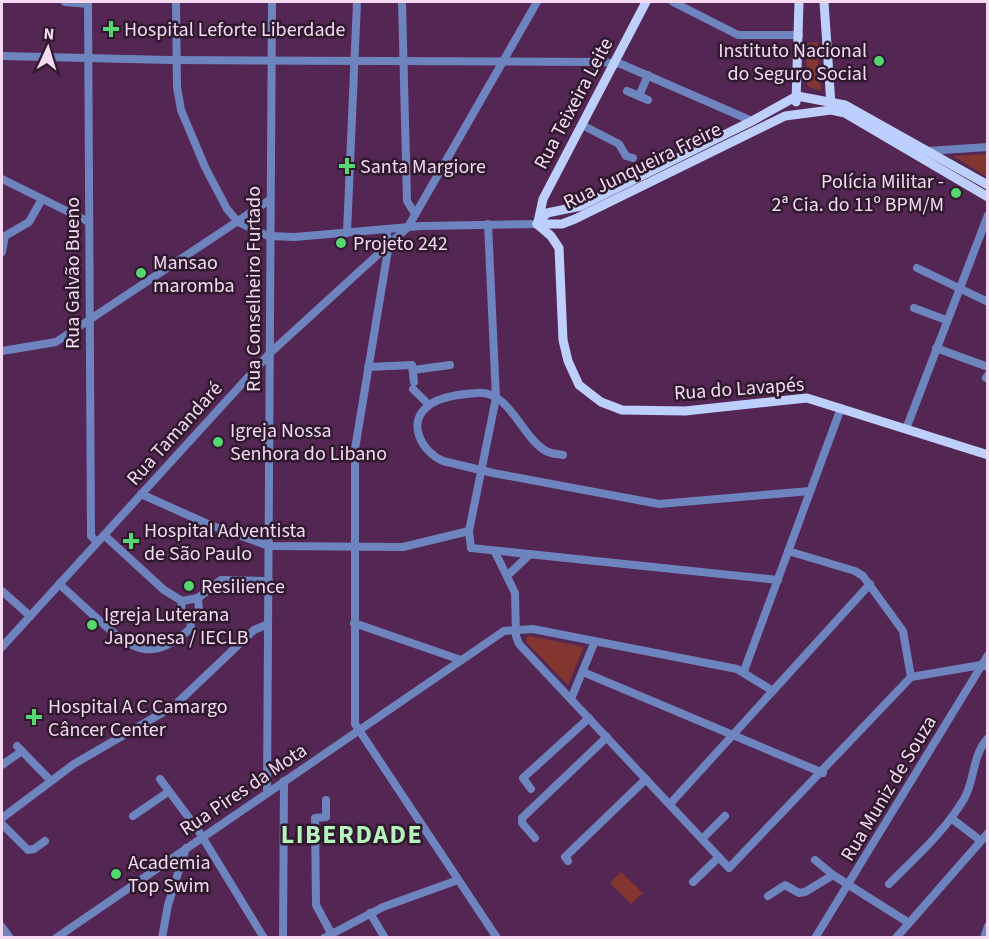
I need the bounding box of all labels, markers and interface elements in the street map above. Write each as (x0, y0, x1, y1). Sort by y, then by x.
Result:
place label: Hospital Leforte Liberdade (124, 16, 346, 44)
north arrow (18, 18, 78, 78)
marker: Hospital Leforte Liberdade (102, 20, 120, 38)
text: N (43, 23, 55, 45)
street label: Rua Teixeira Leite (527, 33, 620, 174)
place label: Instituto Nacional do Seguro Social (718, 37, 867, 88)
marker: Instituto Nacional do Seguro Social (872, 54, 886, 68)
street label: Rua Junqueira Freire (559, 115, 726, 216)
place label: Santa Margiore (360, 153, 486, 181)
marker: Santa Margiore (338, 157, 356, 175)
place label: Polícia Militar - 2ª Cia. do 11º BPM/M (771, 168, 944, 219)
street label: Rua Conselheiro Furtado (240, 186, 268, 392)
marker: Polícia Militar - 2ª Cia. do 11º BPM/M (949, 186, 963, 200)
street label: Rua Galvão Bueno (59, 197, 87, 349)
place label: Projeto 242 (353, 230, 448, 258)
marker: Projeto 242 (334, 236, 348, 250)
place label: Mansao maromba (153, 249, 235, 300)
marker: Mansao maromba (134, 266, 148, 280)
street label: Rua do Lavapés (673, 370, 805, 408)
street label: Rua Tamandaré (120, 376, 229, 492)
place label: Igreja Nossa Senhora do Libano (230, 417, 387, 468)
marker: Igreja Nossa Senhora do Libano (211, 435, 225, 449)
place label: Hospital Adventista de São Paulo (144, 517, 306, 568)
marker: Hospital Adventista de São Paulo (122, 532, 140, 550)
place label: Resilience (201, 573, 285, 601)
marker: Resilience (182, 579, 196, 593)
place label: Igreja Luterana Japonesa / IECLB (104, 601, 249, 652)
marker: Igreja Luterana Japonesa / IECLB (85, 618, 99, 632)
place label: Hospital A C Camargo Câncer Center (48, 693, 228, 744)
marker: Hospital A C Camargo Câncer Center (25, 708, 43, 726)
street label: Rua Muniz de Souza (834, 710, 944, 867)
street label: Rua Pires da Mota (174, 737, 313, 843)
district label: LIBERDADE (281, 816, 423, 853)
place label: Academia Top Swim (128, 849, 210, 900)
marker: Academia Top Swim (109, 867, 123, 881)

